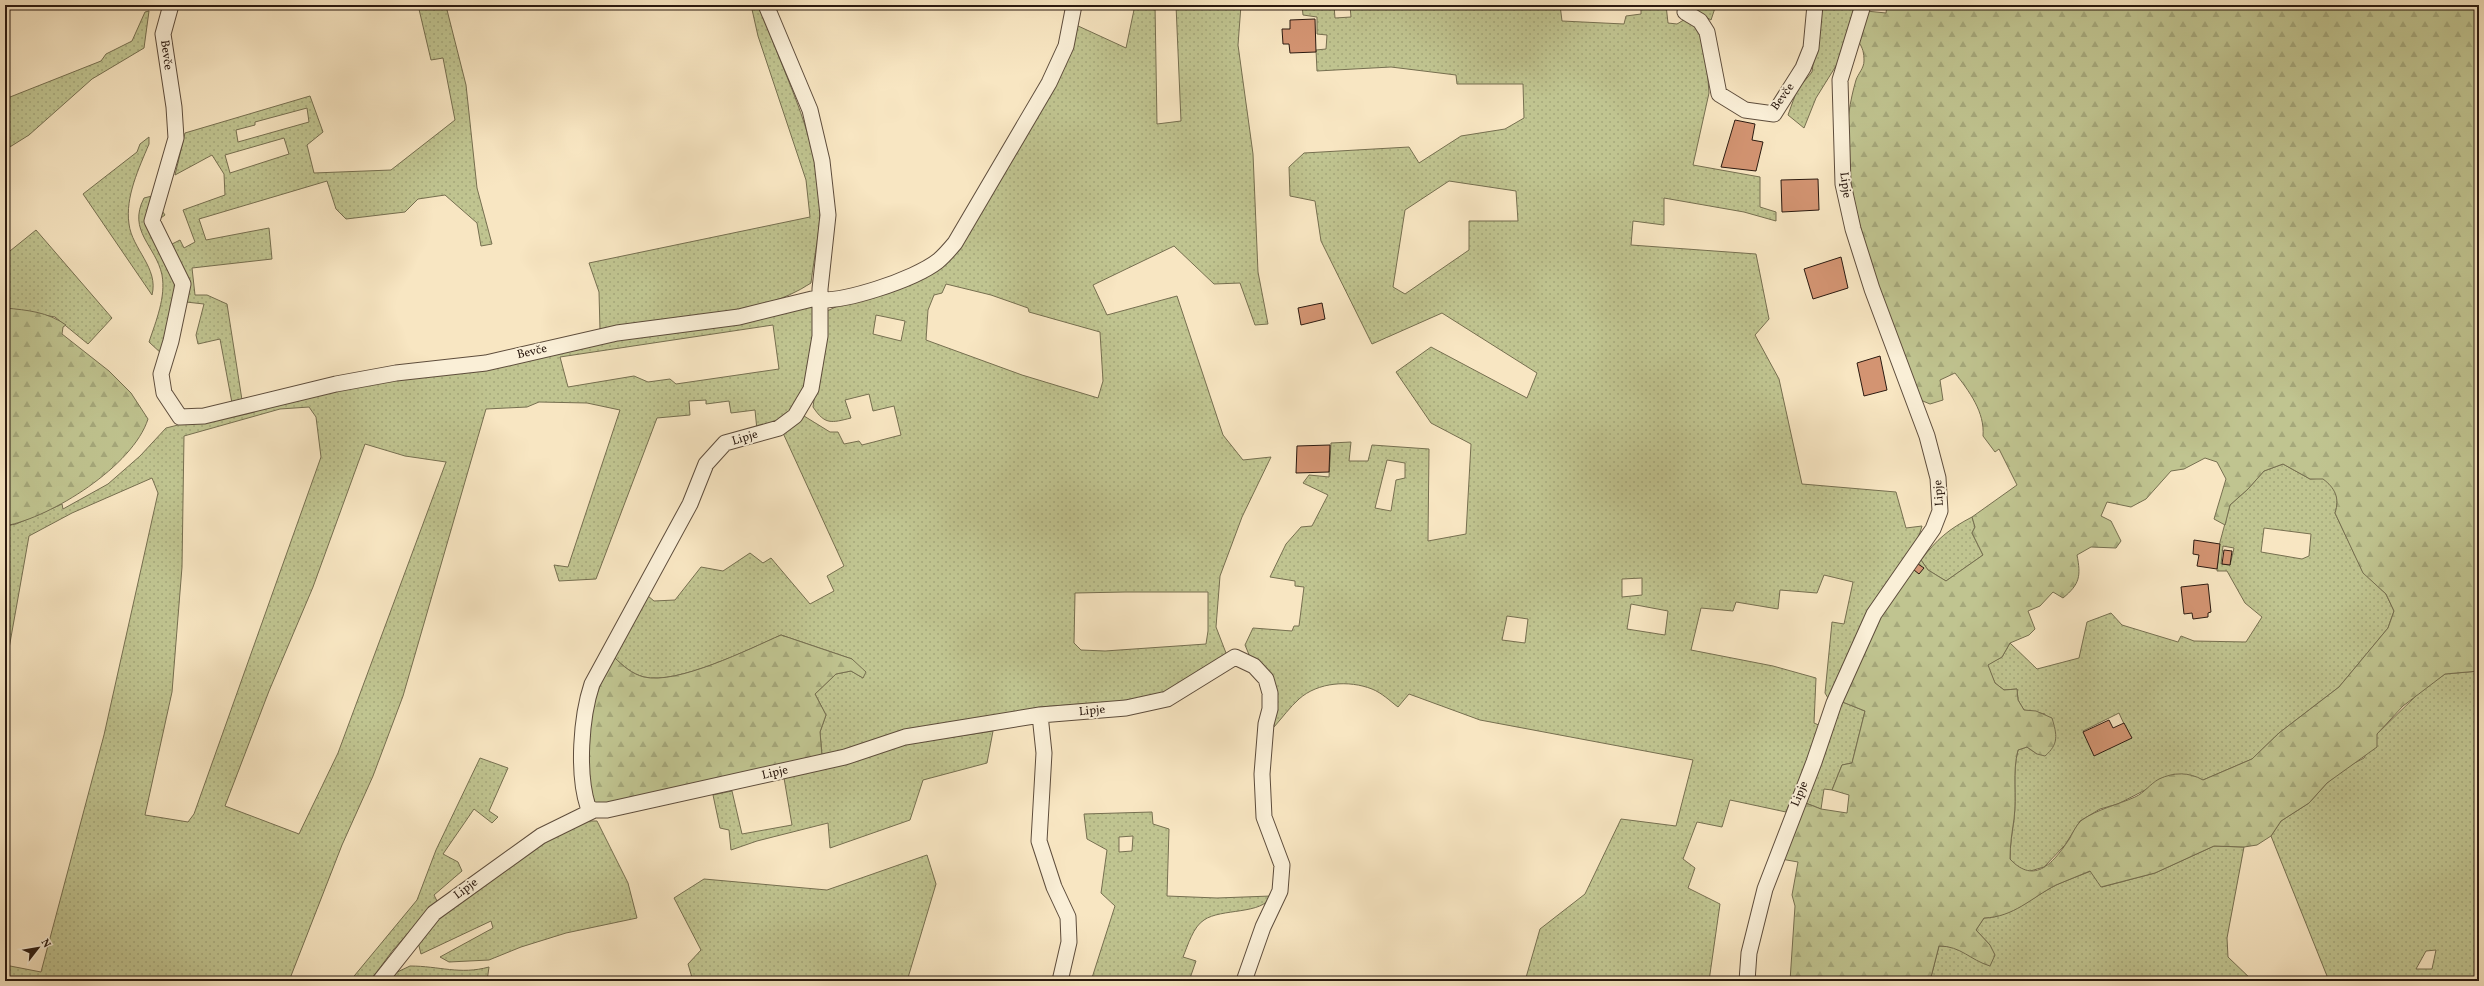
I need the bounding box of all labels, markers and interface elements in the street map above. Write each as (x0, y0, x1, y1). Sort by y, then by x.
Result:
street label: Bevče (156, 39, 176, 71)
street label: Bevče (1768, 80, 1799, 114)
street label: Lipje (1835, 171, 1855, 199)
street label: Bevče (515, 341, 549, 363)
street label: Lipje (730, 426, 760, 449)
street label: Lipje (1930, 479, 1948, 507)
street label: Lipje (1078, 702, 1106, 720)
street label: Lipje (760, 762, 790, 784)
street label: Lipje (1788, 779, 1812, 809)
street label: Lipje (451, 875, 482, 903)
north arrow (18, 928, 58, 968)
text: N (37, 936, 54, 951)

